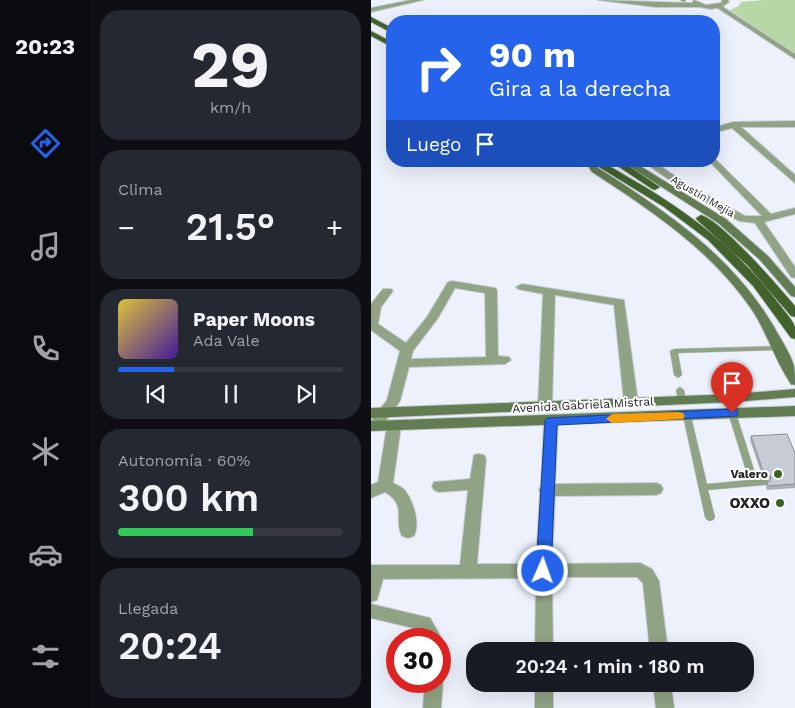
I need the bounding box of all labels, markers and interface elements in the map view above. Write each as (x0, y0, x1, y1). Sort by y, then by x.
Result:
text: 29 (191, 27, 270, 103)
text: 20:23 (15, 34, 75, 59)
text: 90 m (489, 34, 576, 76)
icon: right (406, 35, 471, 100)
text: Gira a la derecha (489, 76, 671, 101)
text: km/h (210, 98, 251, 117)
icon: directions (28, 126, 63, 161)
icon: arrive (471, 130, 499, 158)
text: Luego (406, 133, 461, 156)
street label: Agustín Mejía (669, 173, 737, 220)
text: Clima (118, 180, 162, 199)
text: 21.5° (186, 205, 275, 249)
text: − (118, 211, 135, 244)
text: + (326, 211, 343, 244)
icon: music (28, 229, 63, 264)
text: Paper Moons (193, 308, 315, 331)
icon: phone (28, 331, 63, 366)
text: Ada Vale (193, 331, 260, 350)
pin (711, 362, 753, 413)
icon: arrive (718, 369, 746, 397)
icon: previous (142, 380, 170, 408)
icon: pause (217, 380, 245, 408)
icon: next (292, 380, 320, 408)
street label: Avenida Gabriela Mistral (512, 394, 654, 416)
icon: climate (28, 434, 63, 469)
text: Autonomía · 60% (118, 451, 250, 470)
place label: Valero (730, 467, 768, 481)
marker: Valero (772, 468, 784, 480)
text: 300 km (118, 476, 259, 520)
place label: OXXO (730, 494, 770, 512)
marker: OXXO (774, 497, 786, 509)
icon: car (28, 537, 63, 572)
position arrow (516, 544, 568, 596)
text: Llegada (118, 599, 178, 618)
text: 20:24 (118, 624, 222, 668)
speed limit sign: 30 (386, 628, 451, 693)
icon: filters (28, 639, 63, 674)
text: 20:24 · 1 min · 180 m (516, 655, 704, 678)

